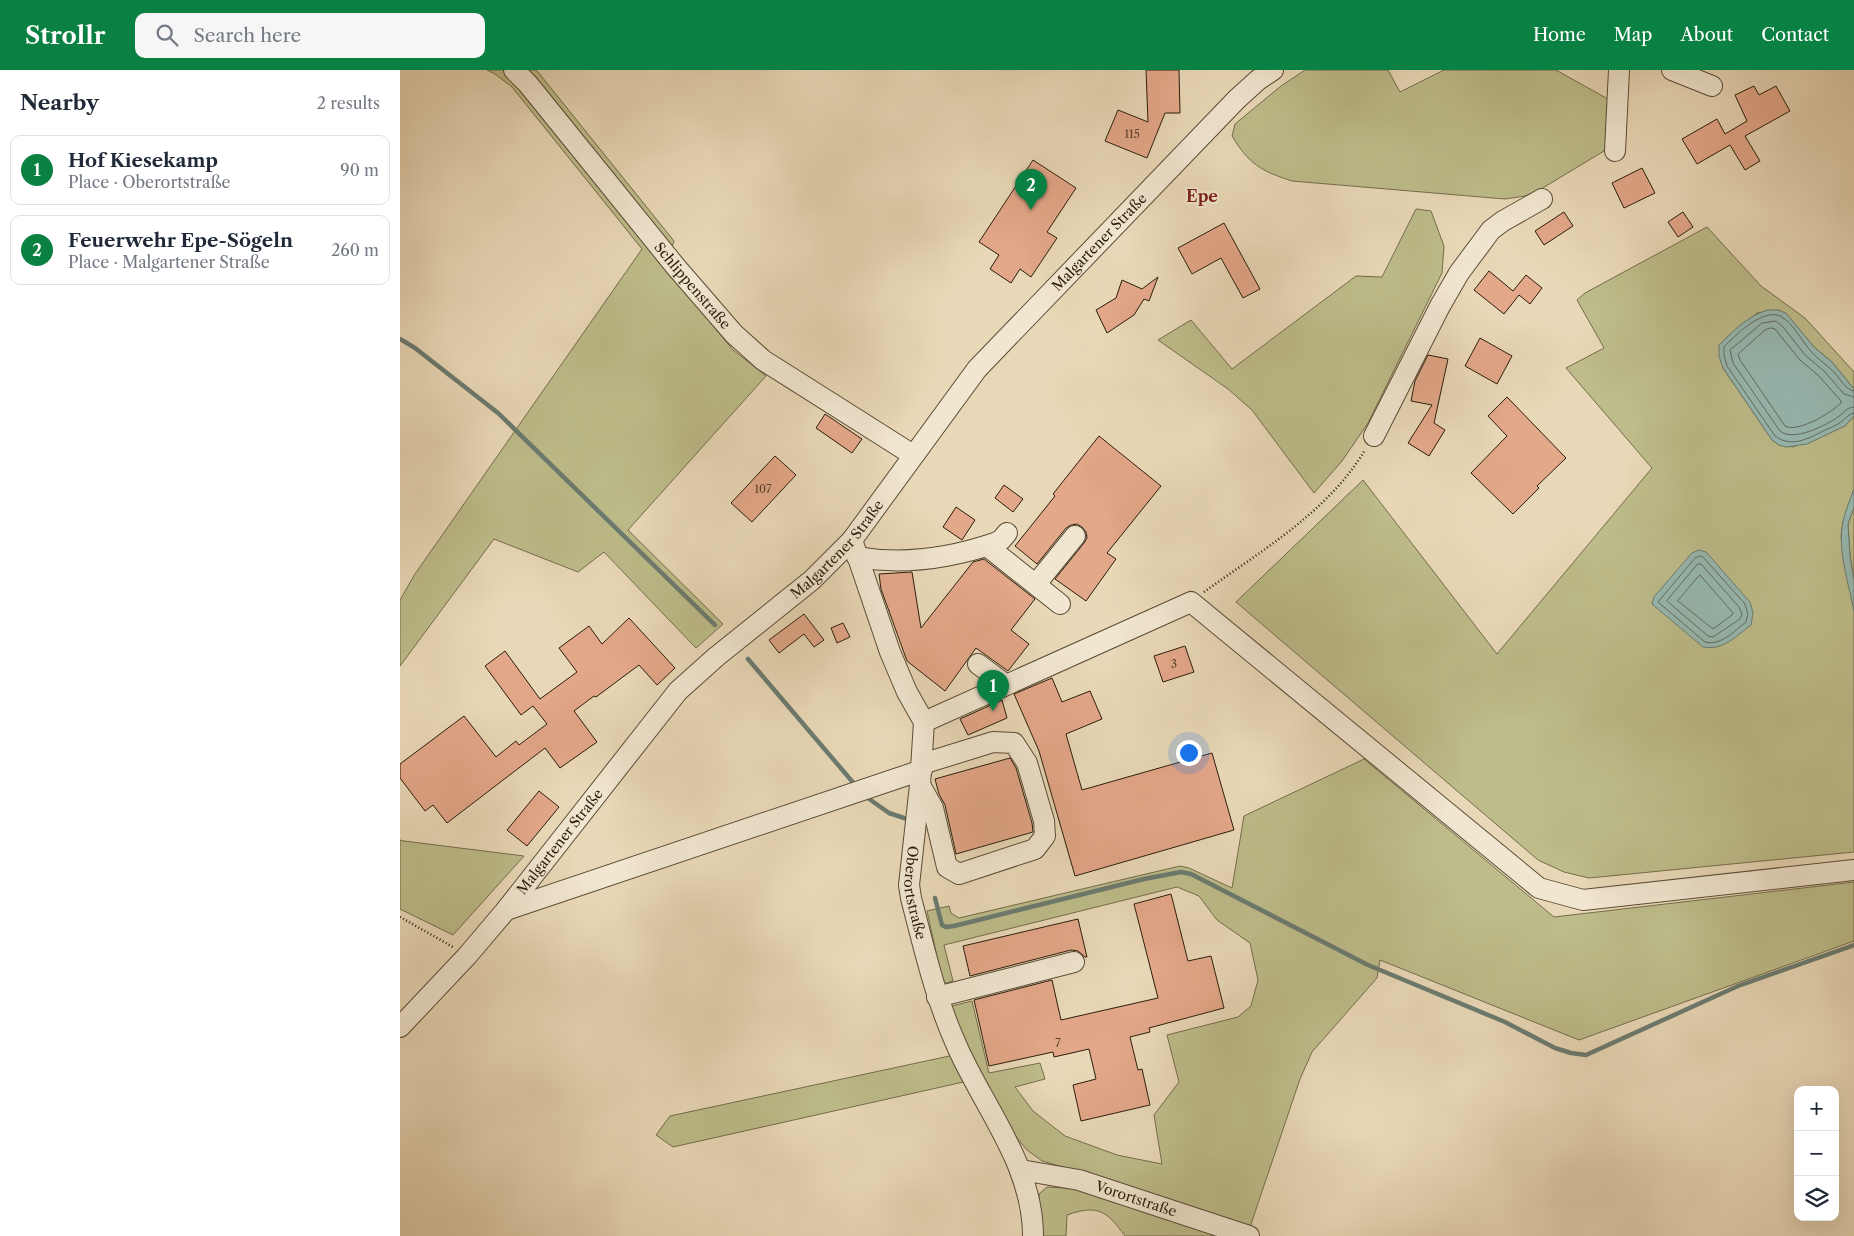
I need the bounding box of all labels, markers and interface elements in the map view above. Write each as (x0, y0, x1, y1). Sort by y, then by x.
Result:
search box (135, 13, 485, 58)
text: Strollr (25, 21, 105, 50)
icon: search (153, 21, 181, 49)
text: Search here (193, 24, 301, 47)
text: Home (1533, 24, 1586, 46)
text: Map (1614, 24, 1652, 46)
text: About (1680, 24, 1733, 46)
text: Contact (1761, 24, 1829, 46)
text: Nearby (20, 90, 99, 115)
text: 2 results (317, 93, 380, 113)
house number: 115 (1124, 127, 1140, 141)
text: Hof Kiesekamp (68, 149, 218, 172)
text: 1 (33, 160, 41, 180)
text: 90 m (340, 160, 379, 180)
pin: 2 (1015, 169, 1047, 210)
text: Place · Oberortstraße (68, 172, 231, 192)
district label: Epe (1186, 186, 1218, 206)
street label: Malgartener Straße (1048, 189, 1151, 295)
text: Feuerwehr Epe-Sögeln (68, 229, 293, 252)
street label: Schlippenstraße (650, 238, 735, 333)
text: 2 (32, 240, 42, 260)
text: 260 m (331, 240, 379, 260)
text: Place · Malgartener Straße (68, 252, 270, 272)
house number: 107 (754, 482, 772, 496)
street label: Malgartener Straße (787, 496, 887, 603)
house number: 3 (1171, 657, 1177, 671)
pin: 1 (977, 670, 1009, 711)
your location (1176, 740, 1202, 766)
street label: Malgartener Straße (513, 785, 607, 898)
street label: Oberortstraße (900, 845, 930, 942)
house number: 7 (1055, 1036, 1061, 1050)
map controls (1794, 1086, 1839, 1221)
button: + (1794, 1086, 1839, 1131)
button: − (1794, 1131, 1839, 1176)
button: layers (1794, 1176, 1839, 1221)
street label: Vorortstraße (1092, 1177, 1179, 1221)

